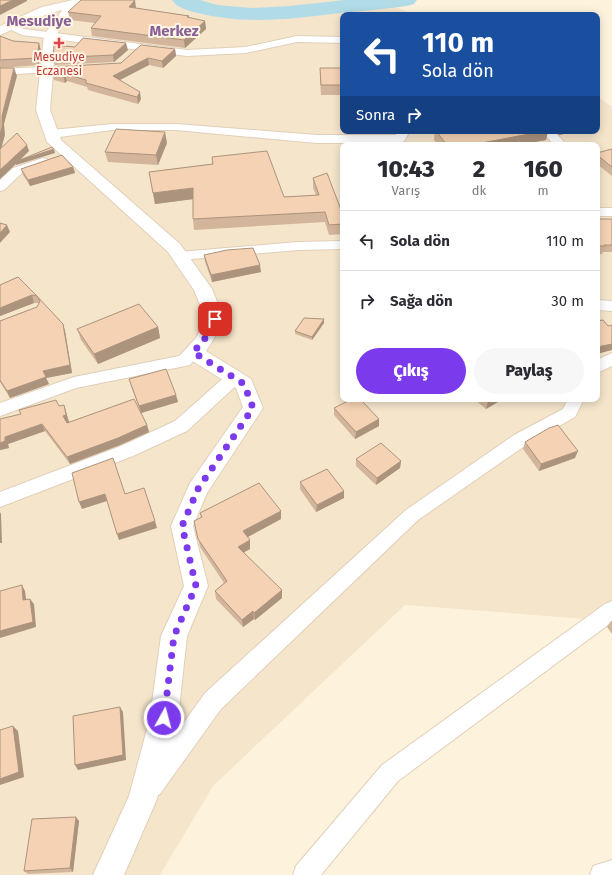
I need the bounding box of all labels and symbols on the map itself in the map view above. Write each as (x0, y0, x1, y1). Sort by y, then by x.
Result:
district label: Mesudiye (6, 12, 72, 30)
district label: Merkez (149, 22, 199, 40)
marker: Mesudiye Eczanesi (54, 38, 64, 48)
place label: Mesudiye Eczanesi (33, 50, 85, 78)
pin (198, 302, 232, 336)
position arrow (143, 697, 185, 739)

